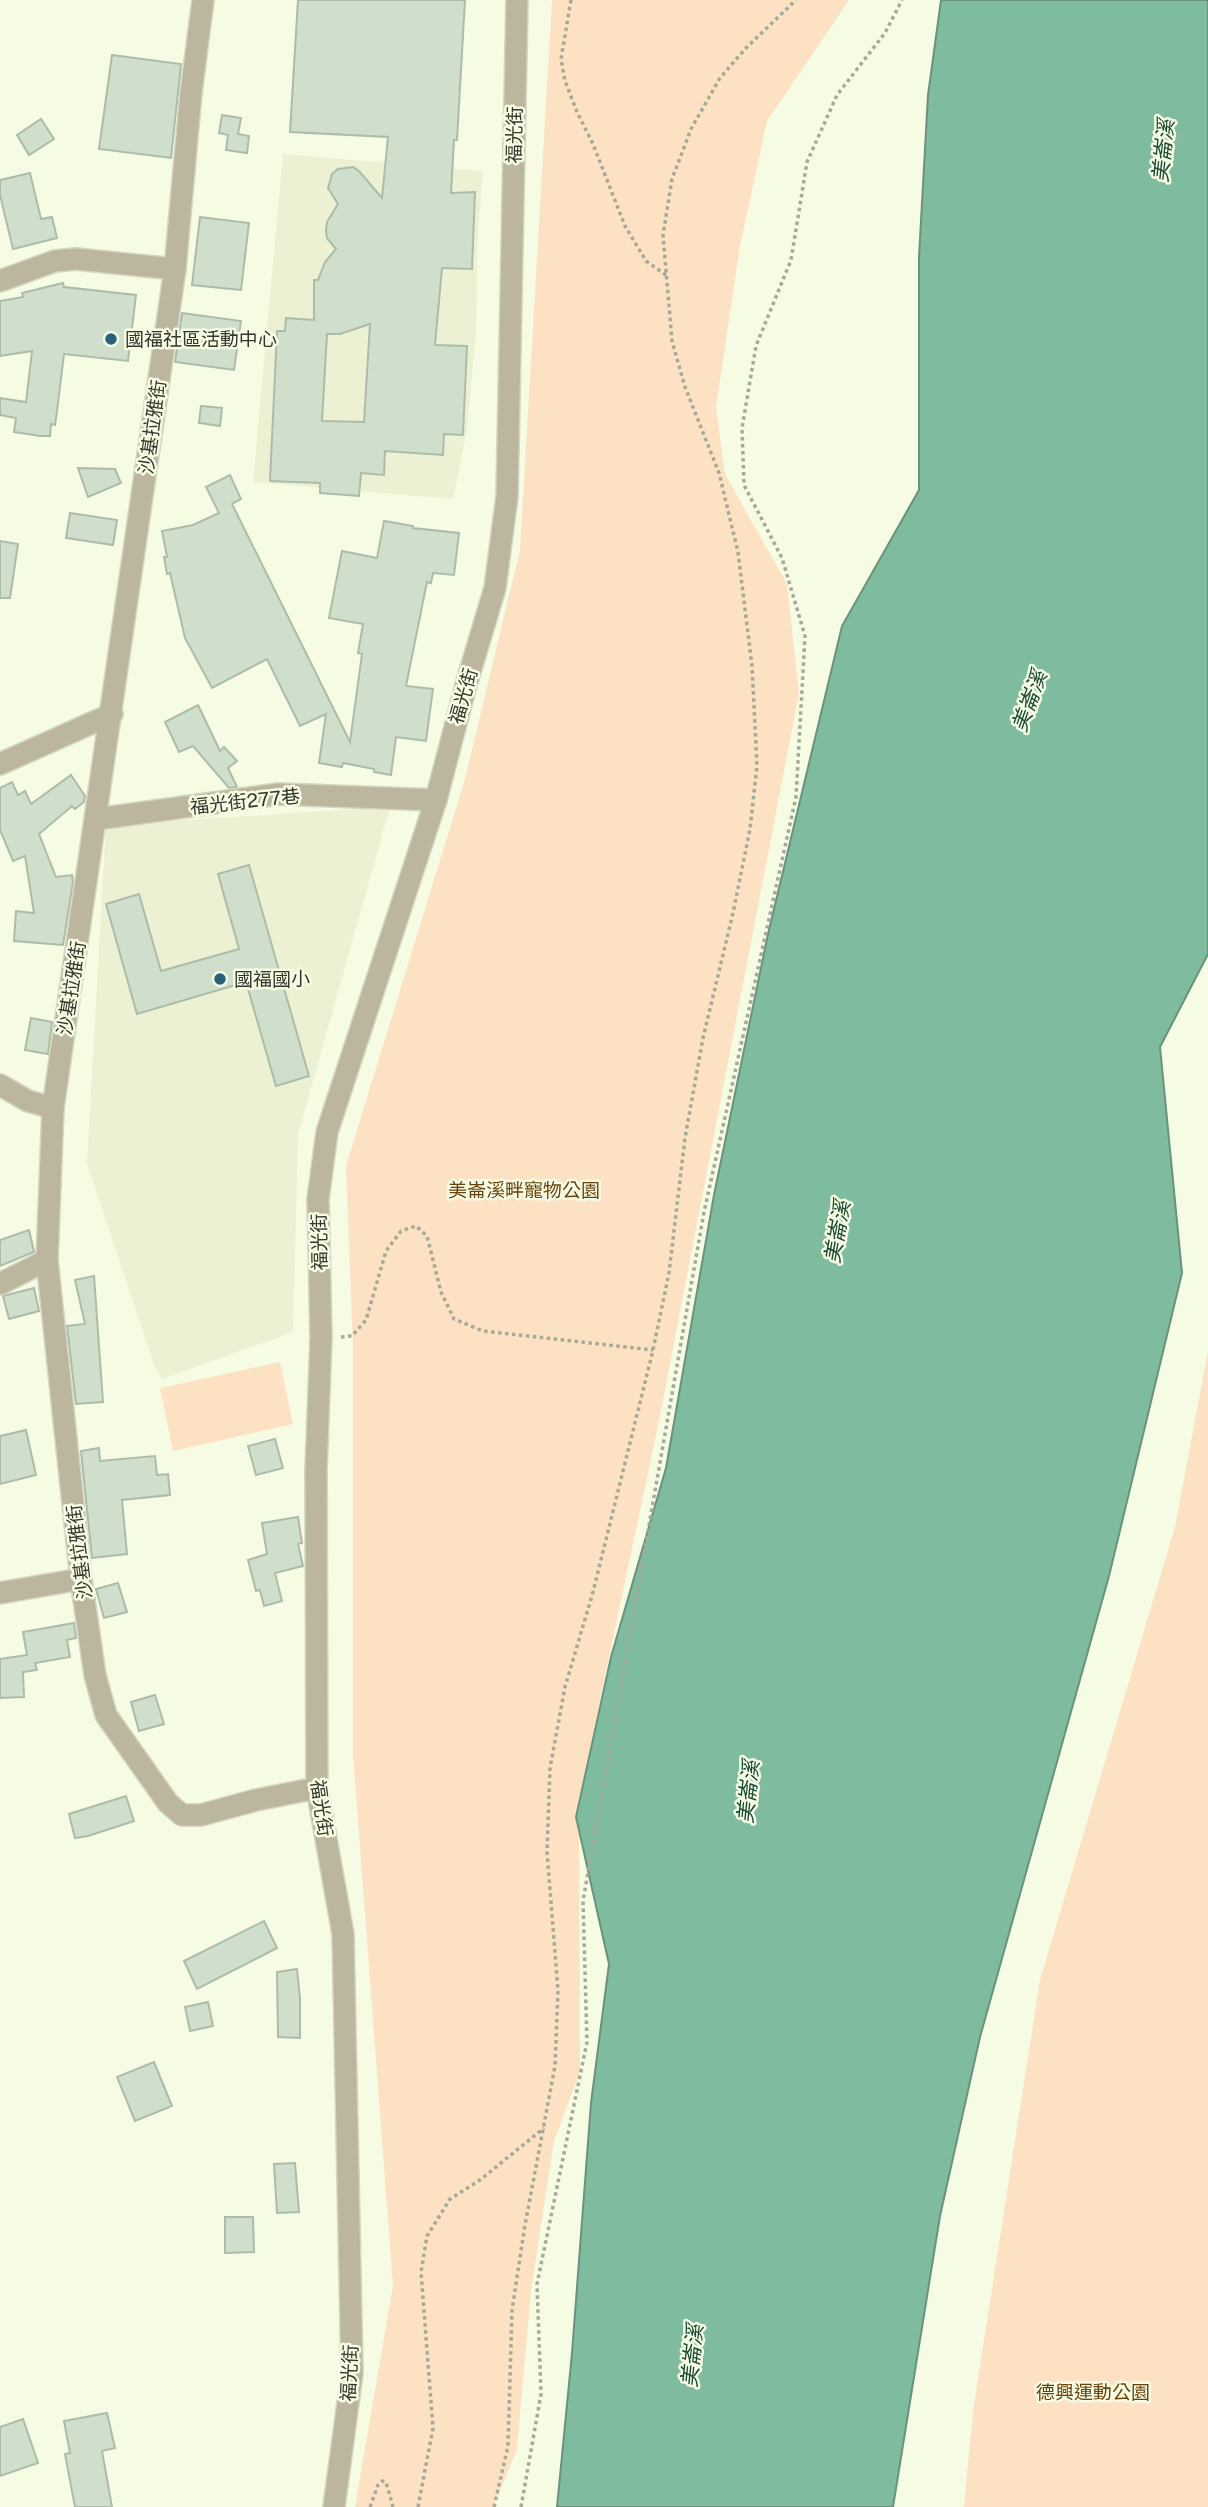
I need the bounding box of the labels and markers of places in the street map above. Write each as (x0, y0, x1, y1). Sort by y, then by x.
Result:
place label: 國福社區活動中心 (125, 328, 277, 350)
marker: 國福社區活動中心 (103, 331, 119, 347)
place label: 國福國小 (234, 968, 310, 990)
marker: 國福國小 (212, 971, 228, 987)

